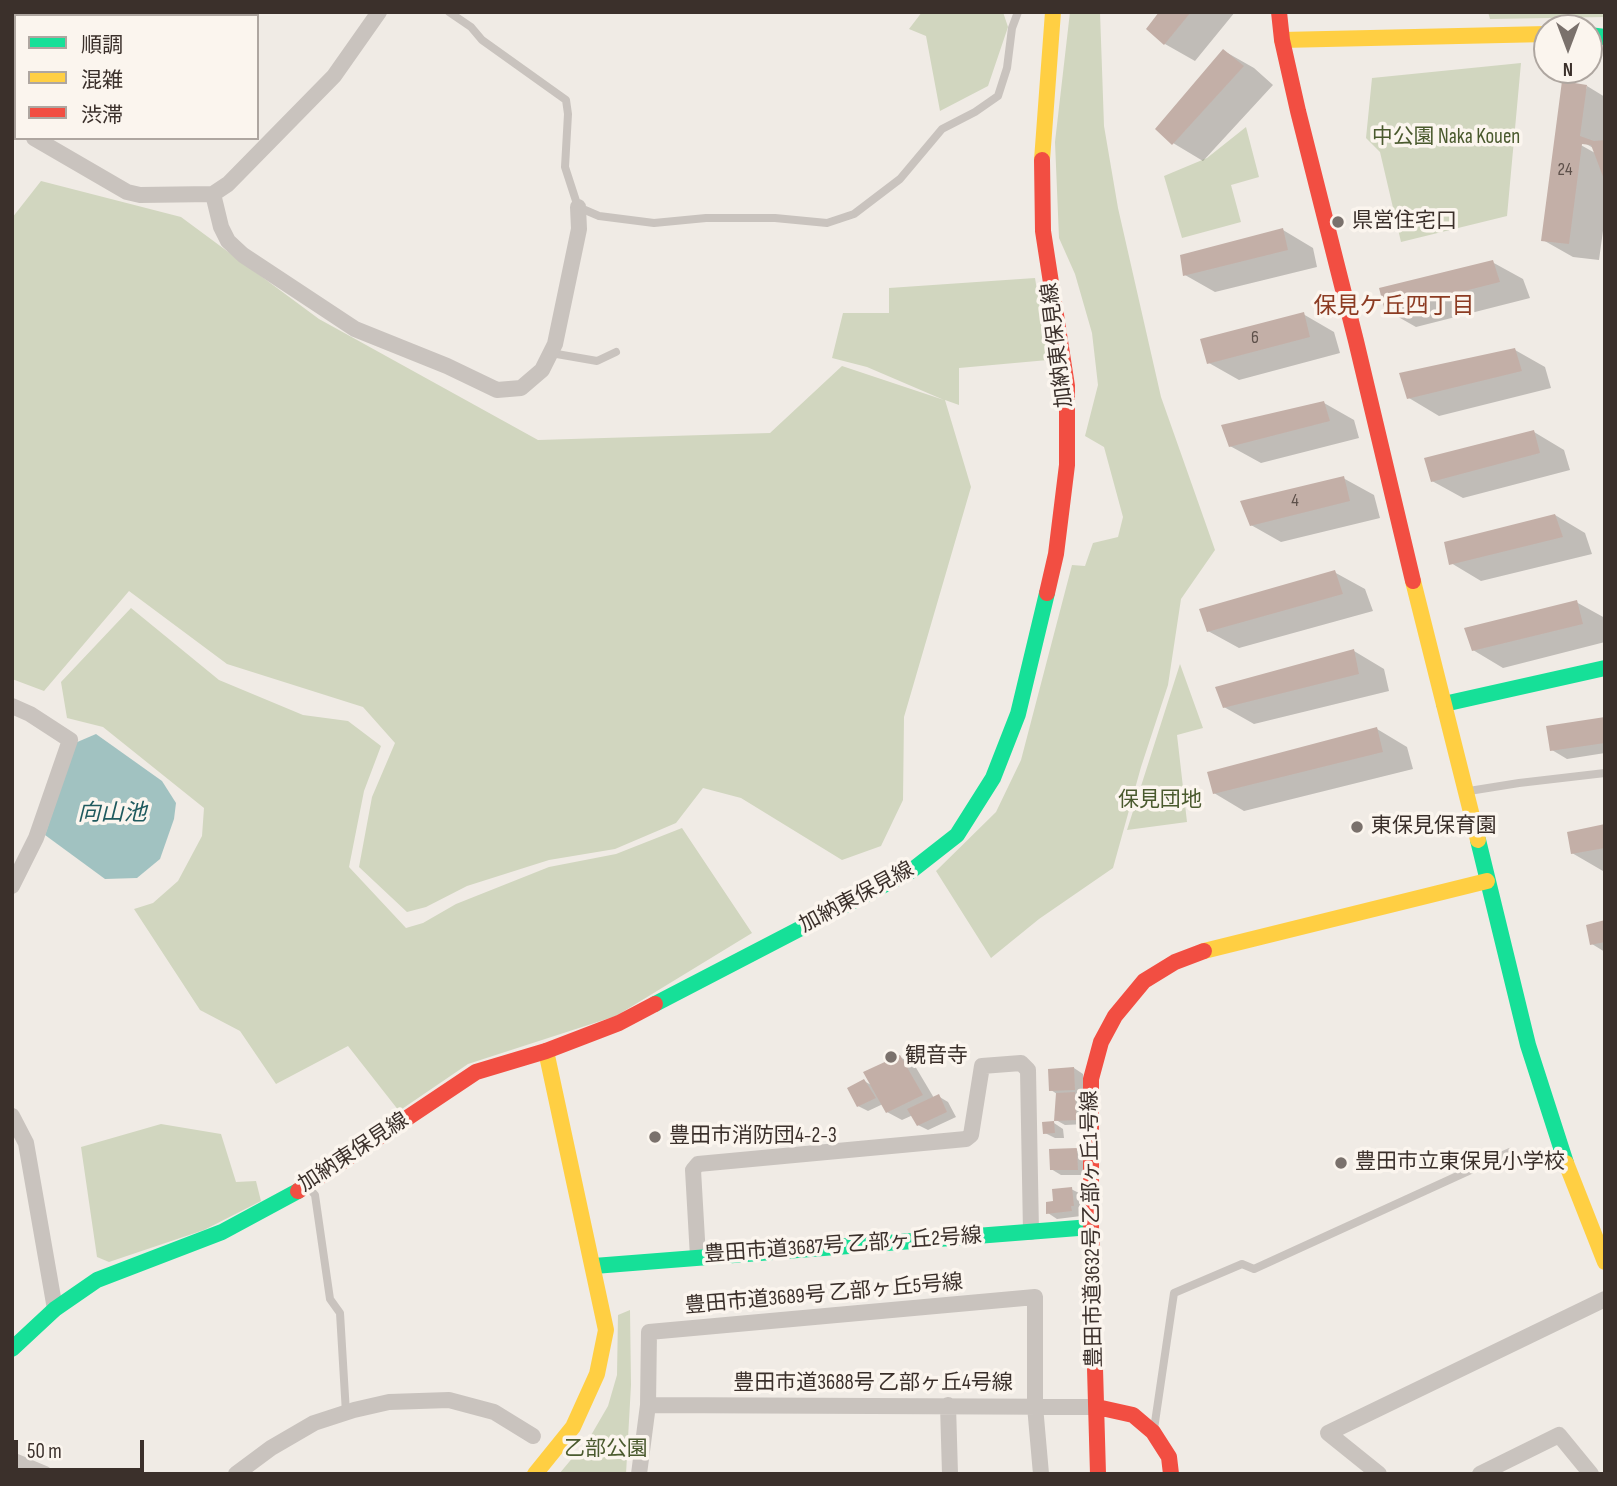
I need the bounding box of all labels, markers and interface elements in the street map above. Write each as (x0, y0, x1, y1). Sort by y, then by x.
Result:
legend (14, 14, 259, 140)
north arrow (1533, 14, 1603, 84)
text: 順調 (81, 33, 123, 58)
text: N (1563, 57, 1573, 80)
text: 混雑 (81, 68, 123, 93)
text: 渋滞 (81, 103, 123, 128)
park label: 中公園 Naka Kouen (1372, 125, 1520, 151)
house number: 24 (1558, 159, 1572, 181)
place label: 県営住宅口 (1352, 209, 1457, 235)
marker: 県営住宅口 (1330, 214, 1346, 230)
street label: 加納東保見線 (1038, 281, 1078, 409)
district label: 保見ケ丘四丁目 (1314, 293, 1474, 321)
house number: 6 (1251, 327, 1259, 349)
house number: 4 (1291, 490, 1299, 512)
park label: 保見団地 (1118, 788, 1202, 814)
water label: 向山池 (78, 800, 146, 828)
place label: 東保見保育園 (1371, 814, 1497, 840)
marker: 東保見保育園 (1349, 819, 1365, 835)
street label: 加納東保見線 (795, 857, 919, 939)
place label: 観音寺 (905, 1044, 968, 1070)
marker: 観音寺 (883, 1049, 899, 1065)
street label: 豊田市道3632号 乙部ヶ丘1号線 (1078, 1090, 1108, 1368)
street label: 加納東保見線 (294, 1108, 414, 1198)
place label: 豊田市消防団4-2-3 (669, 1124, 837, 1150)
marker: 豊田市消防団4-2-3 (647, 1129, 663, 1145)
place label: 豊田市立東保見小学校 (1355, 1150, 1565, 1176)
marker: 豊田市立東保見小学校 (1333, 1155, 1349, 1171)
street label: 豊田市道3687号 乙部ヶ丘2号線 (703, 1224, 983, 1268)
street label: 豊田市道3689号 乙部ヶ丘5号線 (684, 1270, 964, 1320)
street label: 豊田市道3688号 乙部ヶ丘4号線 (733, 1371, 1013, 1397)
scale bar (18, 1426, 147, 1470)
park label: 乙部公園 (564, 1437, 648, 1463)
text: 50 m (27, 1439, 62, 1464)

